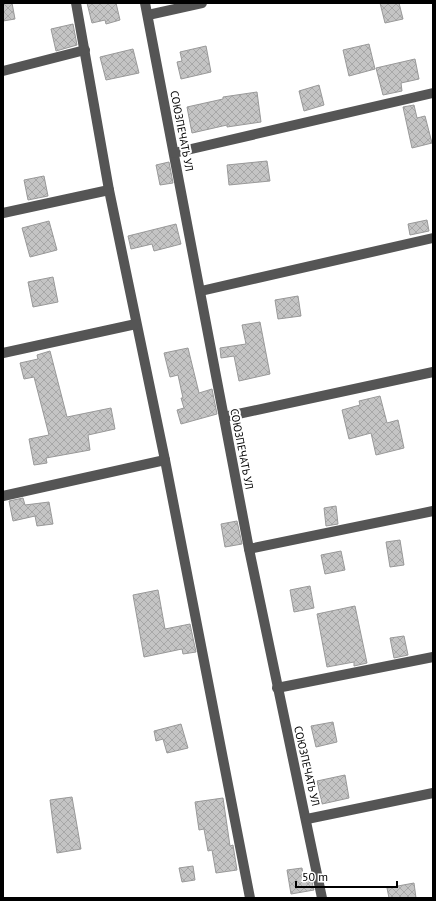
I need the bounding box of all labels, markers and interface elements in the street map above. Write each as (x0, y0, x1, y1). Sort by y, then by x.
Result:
street label: СОЮЗПЕЧАТЬ УЛ (167, 90, 197, 172)
street label: СОЮЗПЕЧАТЬ УЛ (227, 408, 257, 490)
street label: СОЮЗПЕЧАТЬ УЛ (291, 725, 323, 807)
scale bar (296, 863, 397, 889)
text: 50 m (302, 869, 328, 884)

